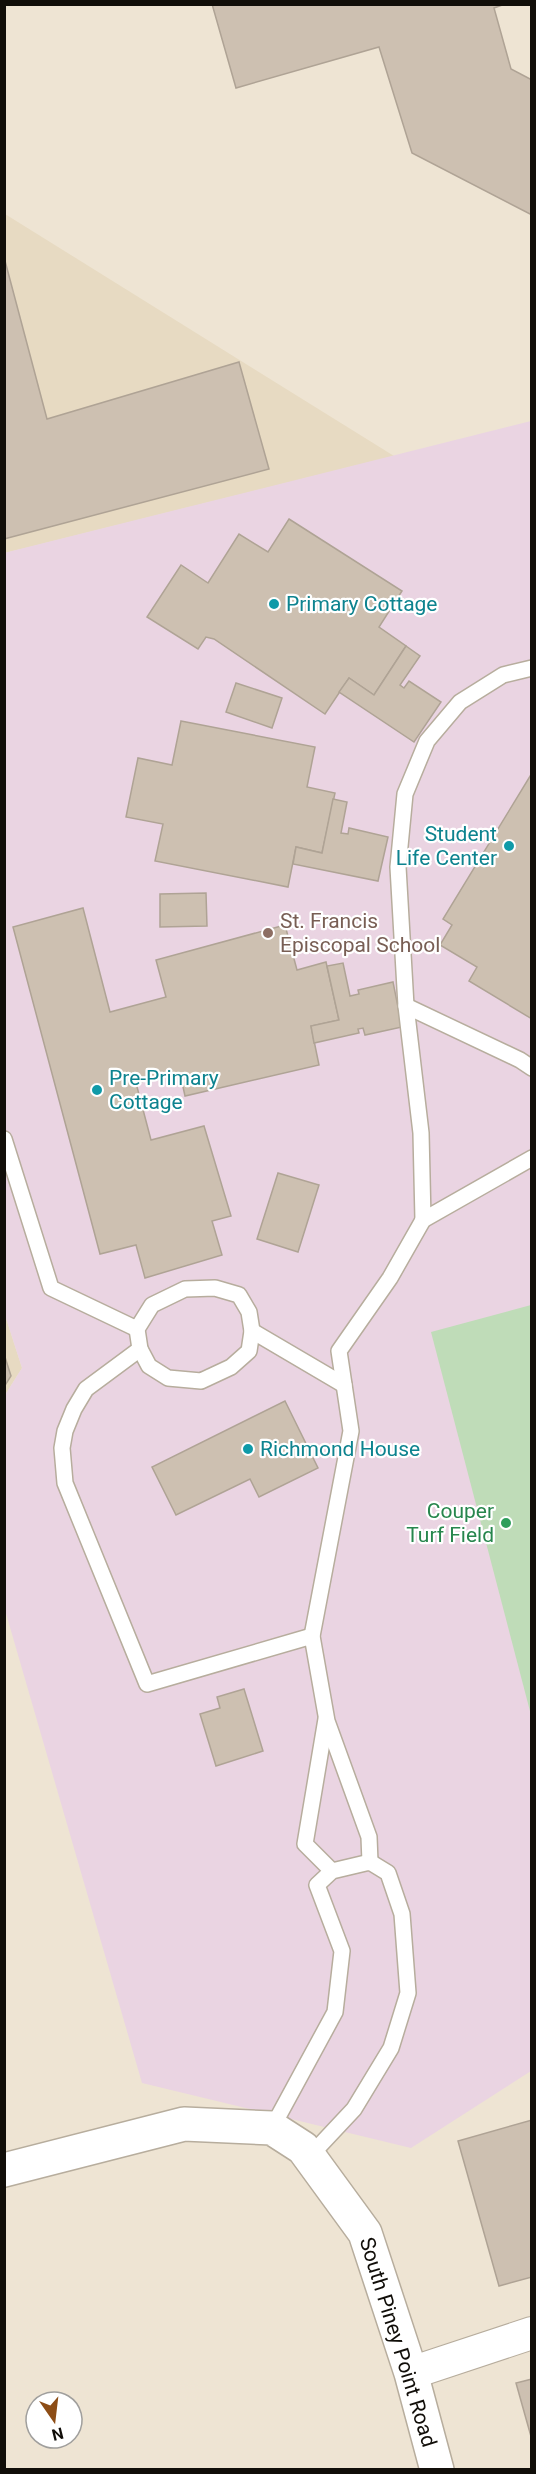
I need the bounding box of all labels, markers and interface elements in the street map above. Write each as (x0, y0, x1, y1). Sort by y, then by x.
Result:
place label: Primary Cottage (286, 592, 438, 616)
marker: Primary Cottage (267, 597, 281, 611)
place label: Student Life Center (396, 822, 497, 870)
marker: Student Life Center (502, 839, 516, 853)
place label: St. Francis Episcopal School (280, 909, 440, 957)
marker: St. Francis Episcopal School (261, 926, 275, 940)
place label: Pre-Primary Cottage (109, 1066, 219, 1114)
marker: Pre-Primary Cottage (90, 1083, 104, 1097)
place label: Richmond House (260, 1437, 420, 1461)
marker: Richmond House (241, 1442, 255, 1456)
place label: Couper Turf Field (406, 1499, 494, 1547)
marker: Couper Turf Field (499, 1516, 513, 1530)
street label: South Piney Point Road (355, 2234, 441, 2450)
north arrow (24, 2390, 84, 2450)
text: N (50, 2423, 65, 2445)

